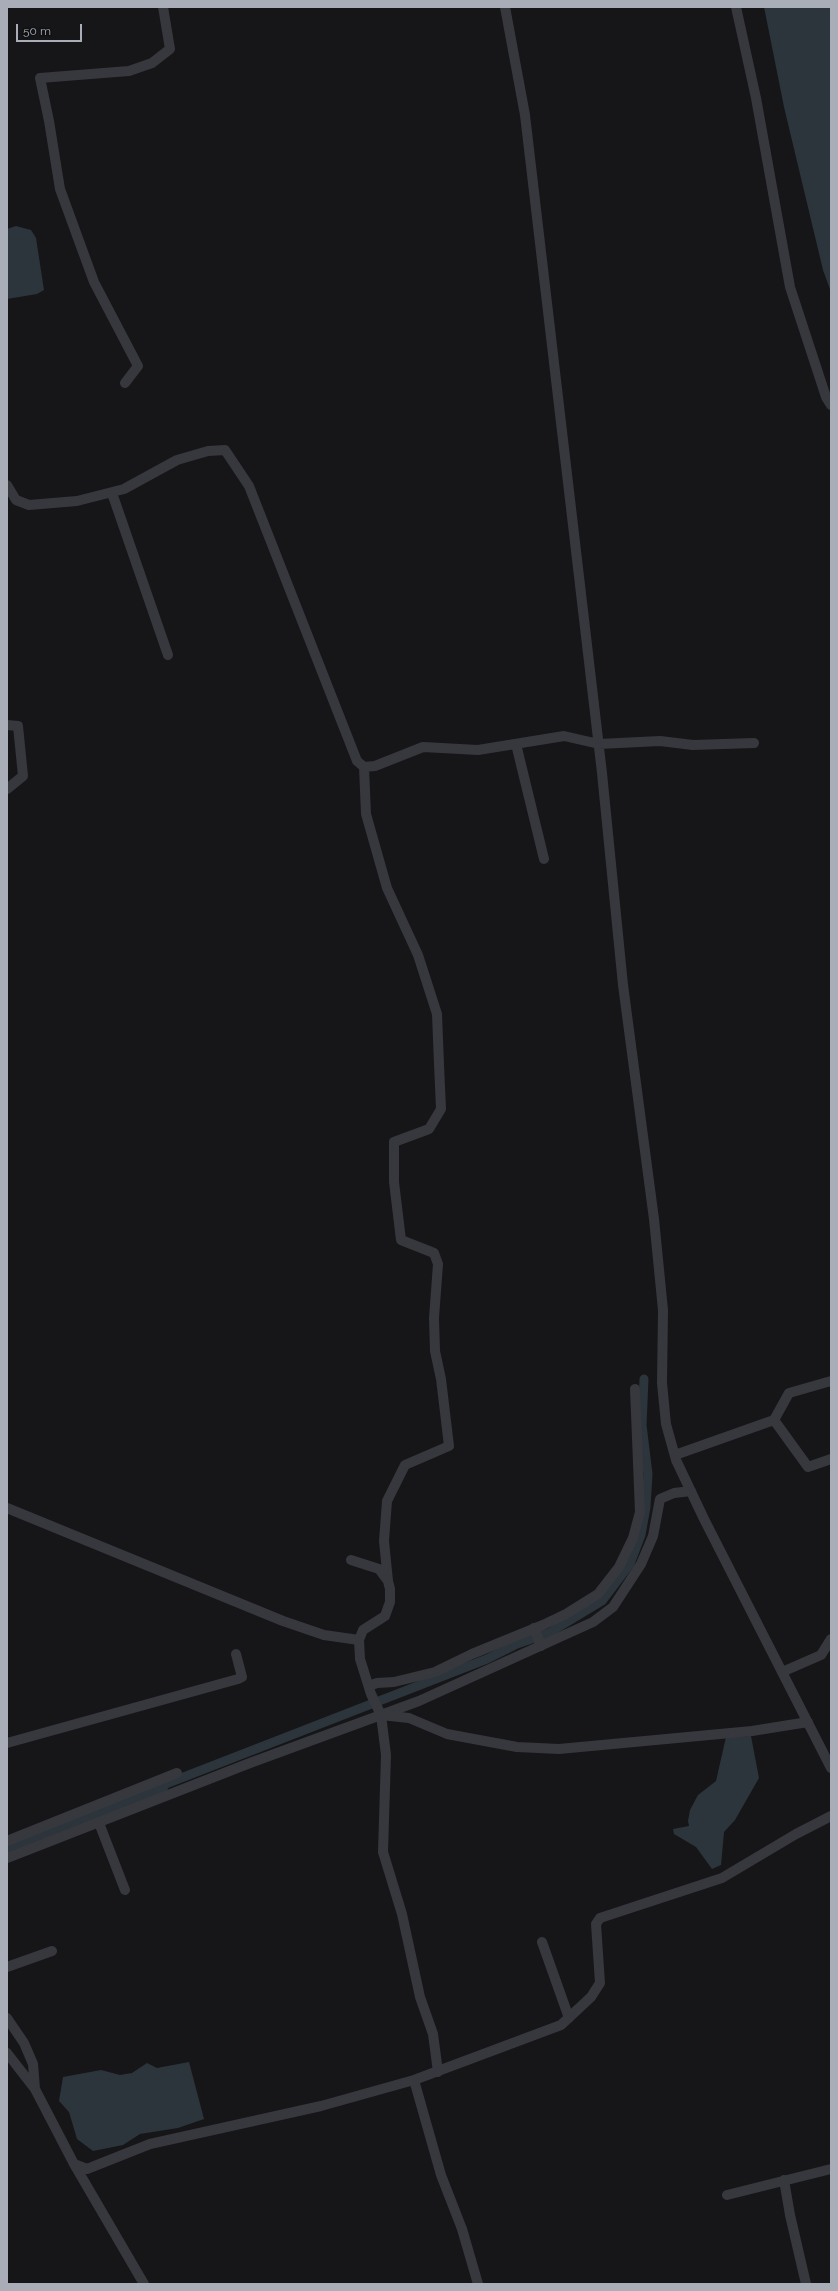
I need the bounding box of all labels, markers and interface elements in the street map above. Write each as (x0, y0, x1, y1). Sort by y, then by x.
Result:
scale bar (18, 16, 84, 42)
text: 50 m (23, 24, 51, 38)

